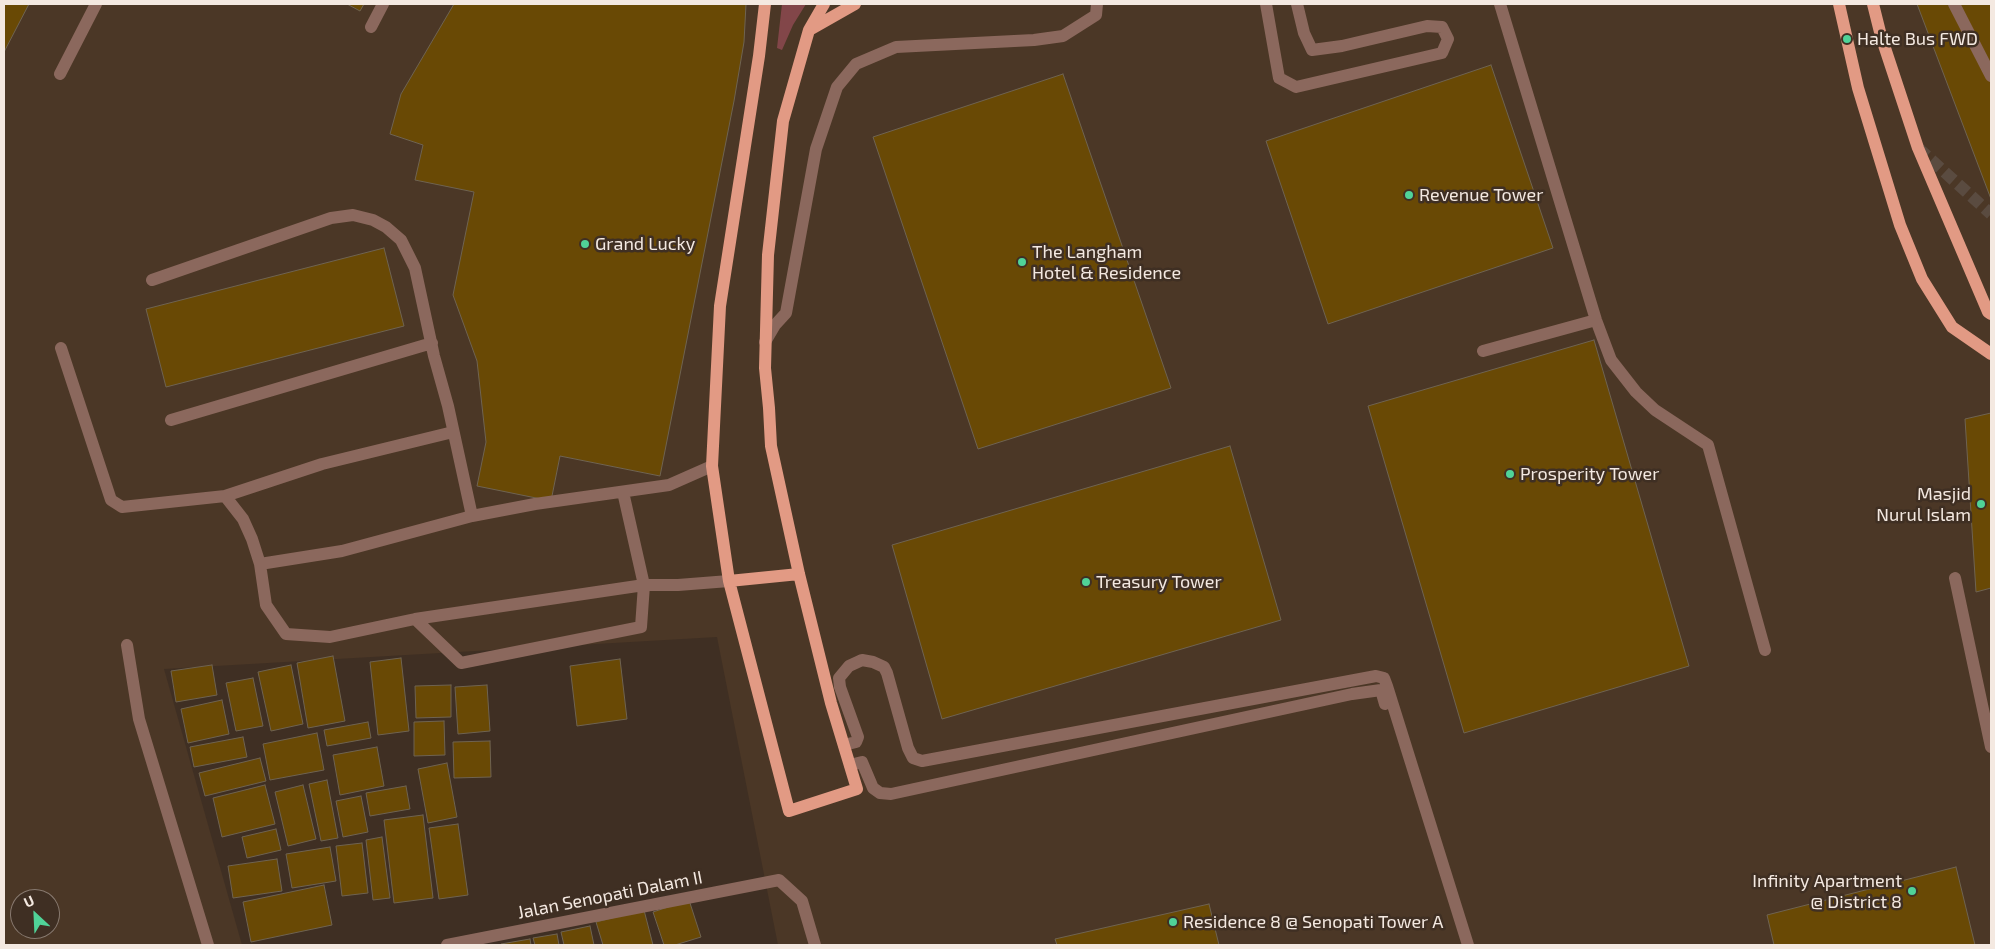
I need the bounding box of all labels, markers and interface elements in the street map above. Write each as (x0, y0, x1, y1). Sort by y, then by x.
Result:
place label: Halte Bus FWD (1857, 28, 1978, 50)
marker: Halte Bus FWD (1841, 33, 1853, 45)
place label: Revenue Tower (1419, 184, 1543, 206)
marker: Revenue Tower (1403, 189, 1415, 201)
place label: Grand Lucky (595, 233, 695, 255)
marker: Grand Lucky (579, 238, 591, 250)
place label: The Langham Hotel & Residence (1032, 241, 1181, 284)
marker: The Langham Hotel & Residence (1016, 256, 1028, 268)
place label: Prosperity Tower (1520, 463, 1659, 485)
marker: Prosperity Tower (1504, 468, 1516, 480)
place label: Masjid Nurul Islam (1876, 483, 1971, 526)
marker: Masjid Nurul Islam (1975, 498, 1987, 510)
place label: Treasury Tower (1096, 571, 1222, 593)
marker: Treasury Tower (1080, 576, 1092, 588)
street label: Jalan Senopati Dalam II (516, 866, 704, 924)
place label: Infinity Apartment @ District 8 (1752, 870, 1902, 912)
marker: Infinity Apartment @ District 8 (1906, 885, 1918, 897)
north arrow (10, 889, 60, 939)
text: U (21, 891, 37, 911)
place label: Residence 8 @ Senopati Tower A (1183, 911, 1444, 933)
marker: Residence 8 @ Senopati Tower A (1167, 916, 1179, 928)

